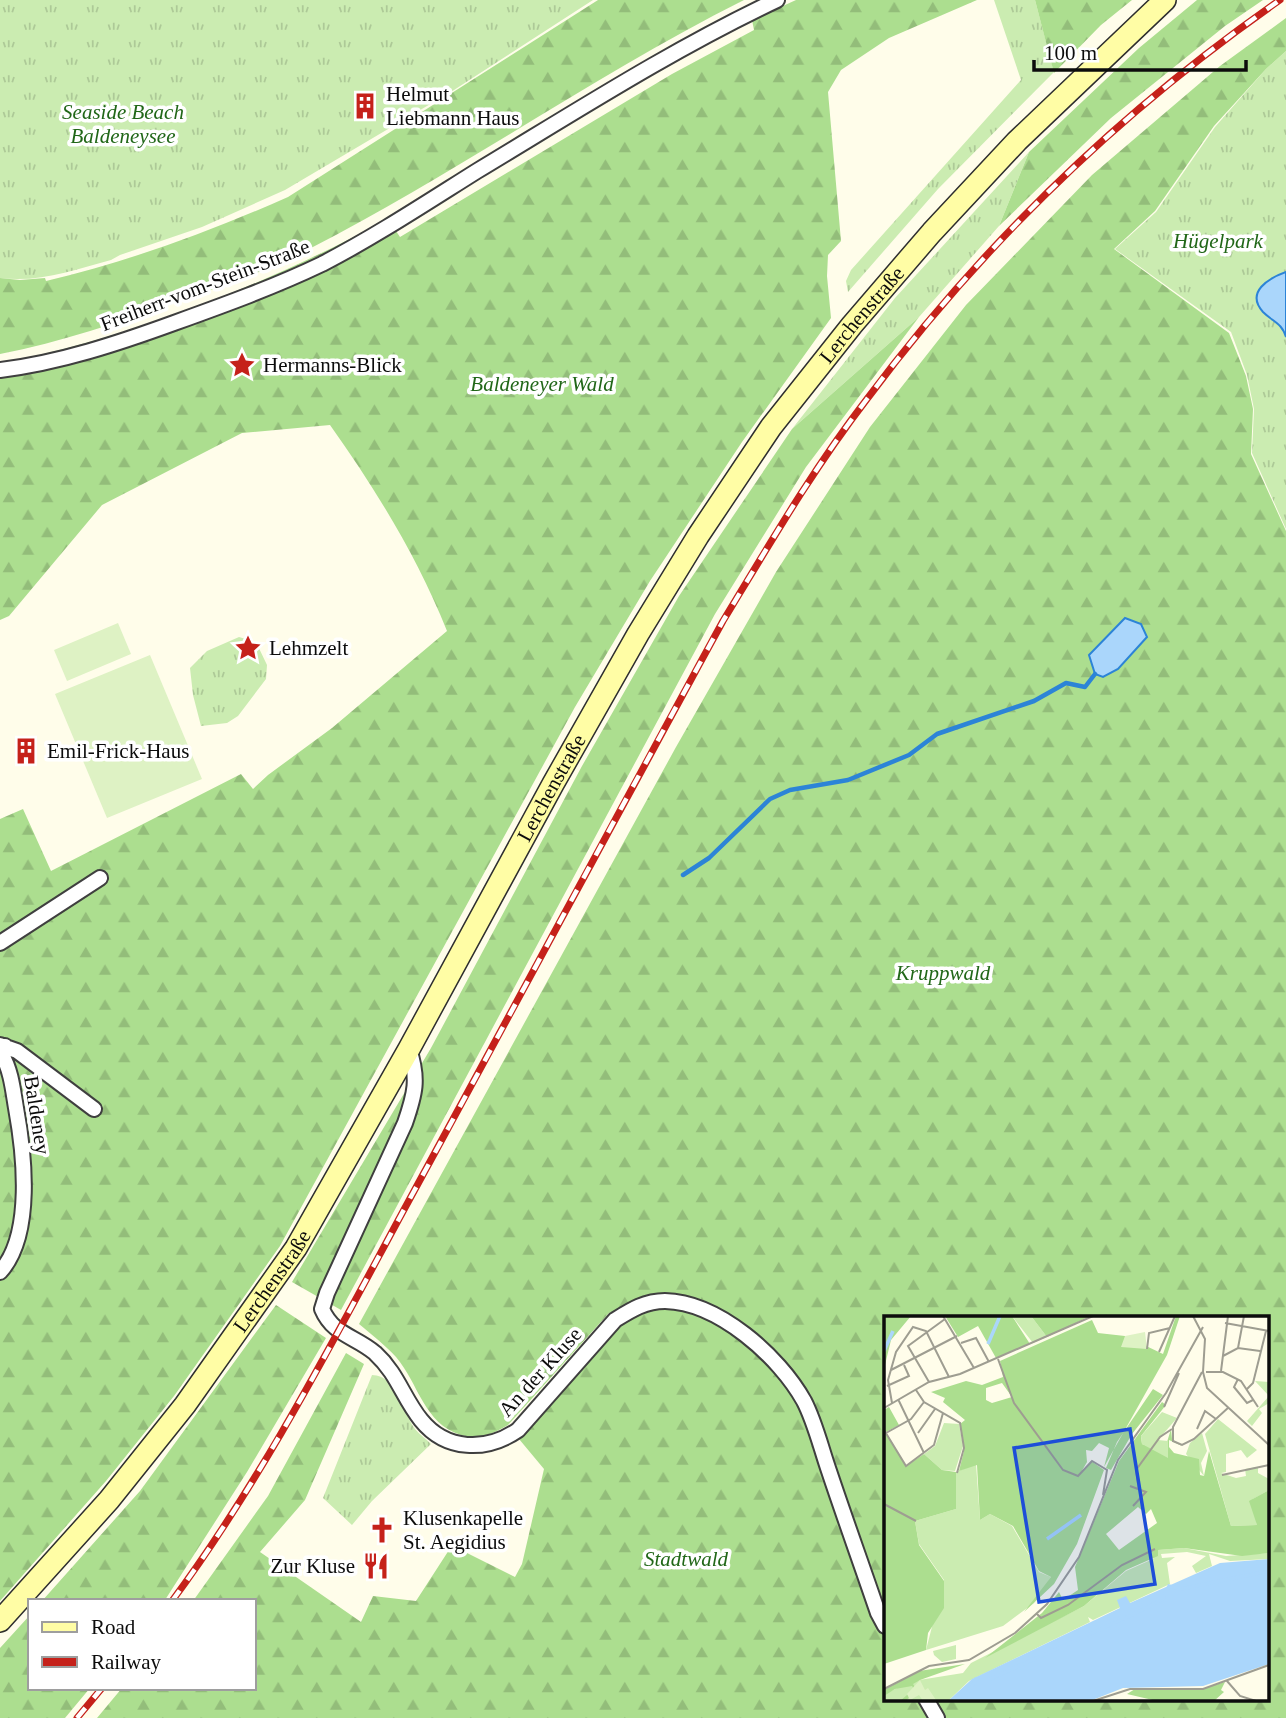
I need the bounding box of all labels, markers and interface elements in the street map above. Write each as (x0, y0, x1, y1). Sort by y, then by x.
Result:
scale bar (1034, 28, 1246, 72)
text: 100 m (1044, 41, 1097, 65)
place label: Helmut Liebmann Haus (386, 82, 520, 130)
building icon: Helmut Liebmann Haus (350, 91, 380, 121)
park label: Seaside Beach Baldeneysee (62, 100, 184, 148)
park label: Hügelpark (1172, 229, 1264, 253)
street label: Freiherr-vom-Stein-Straße (97, 234, 313, 336)
street label: Lerchenstraße (814, 261, 909, 368)
place icon: Hermanns-Blick (227, 350, 257, 380)
place label: Hermanns-Blick (263, 353, 402, 377)
park label: Baldeneyer Wald (470, 372, 614, 396)
place icon: Lehmzelt (233, 633, 263, 663)
place label: Lehmzelt (269, 636, 348, 660)
street label: Lerchenstraße (512, 730, 591, 846)
building icon: Emil-Frick-Haus (11, 736, 41, 766)
place label: Emil-Frick-Haus (47, 739, 189, 763)
park label: Kruppwald (895, 961, 991, 985)
street label: Baldeney (19, 1074, 55, 1157)
street label: Lerchenstraße (228, 1226, 316, 1337)
inset map (884, 1316, 1268, 1700)
street label: An der Kluse (494, 1322, 586, 1422)
place label: Klusenkapelle St. Aegidius (403, 1506, 523, 1554)
church icon: Klusenkapelle St. Aegidius (367, 1515, 397, 1545)
park label: Stadtwald (644, 1547, 729, 1571)
restaurant icon: Zur Kluse (361, 1551, 391, 1581)
place label: Zur Kluse (270, 1554, 355, 1578)
legend (28, 1599, 256, 1690)
text: Road (91, 1615, 136, 1639)
text: Railway (91, 1650, 161, 1674)

